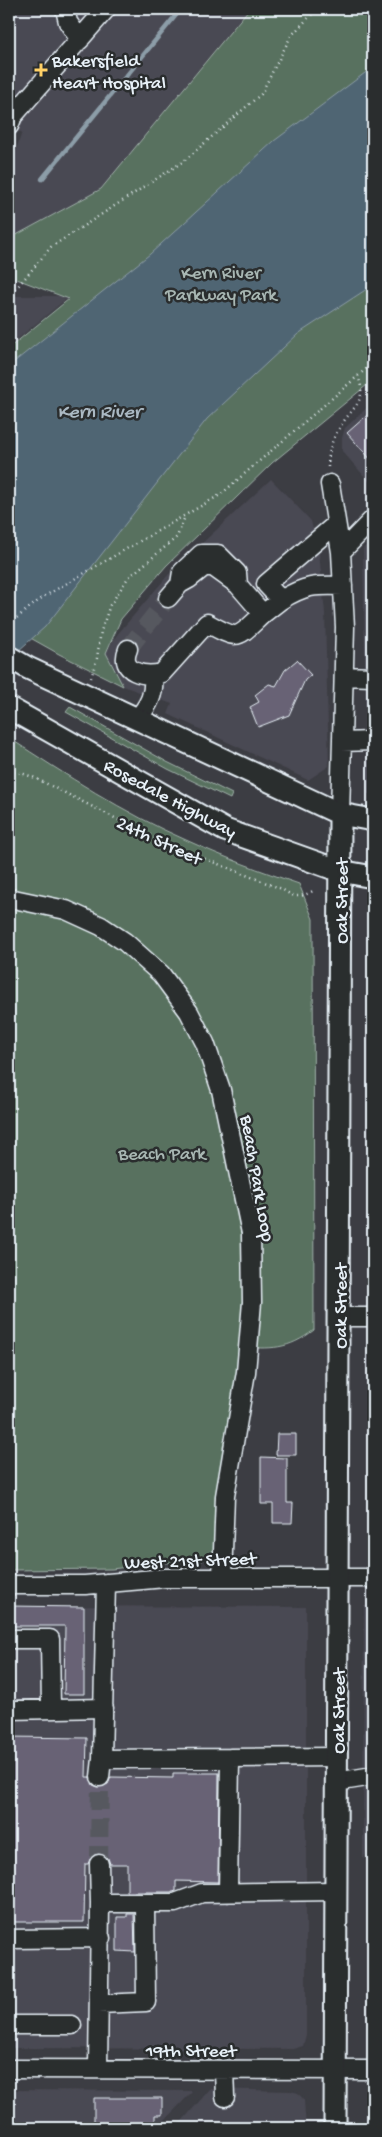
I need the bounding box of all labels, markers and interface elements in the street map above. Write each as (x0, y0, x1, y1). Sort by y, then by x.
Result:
place label: Bakersfield Heart Hospital (51, 51, 166, 96)
marker: Bakersfield Heart Hospital (34, 63, 48, 77)
park label: Kern River Parkway Park (164, 263, 278, 308)
water label: Kern River (57, 402, 145, 425)
street label: Rosedale Highway (99, 755, 240, 845)
street label: 24th Street (112, 812, 207, 873)
street label: Oak Street (332, 856, 355, 944)
street label: Beach Park Loop (233, 1113, 278, 1244)
park label: Beach Park (117, 1144, 207, 1167)
street label: Oak Street (331, 1261, 354, 1349)
street label: West 21st Street (124, 1549, 259, 1576)
street label: Oak Street (329, 1666, 352, 1754)
street label: 19th Street (145, 2041, 238, 2064)

